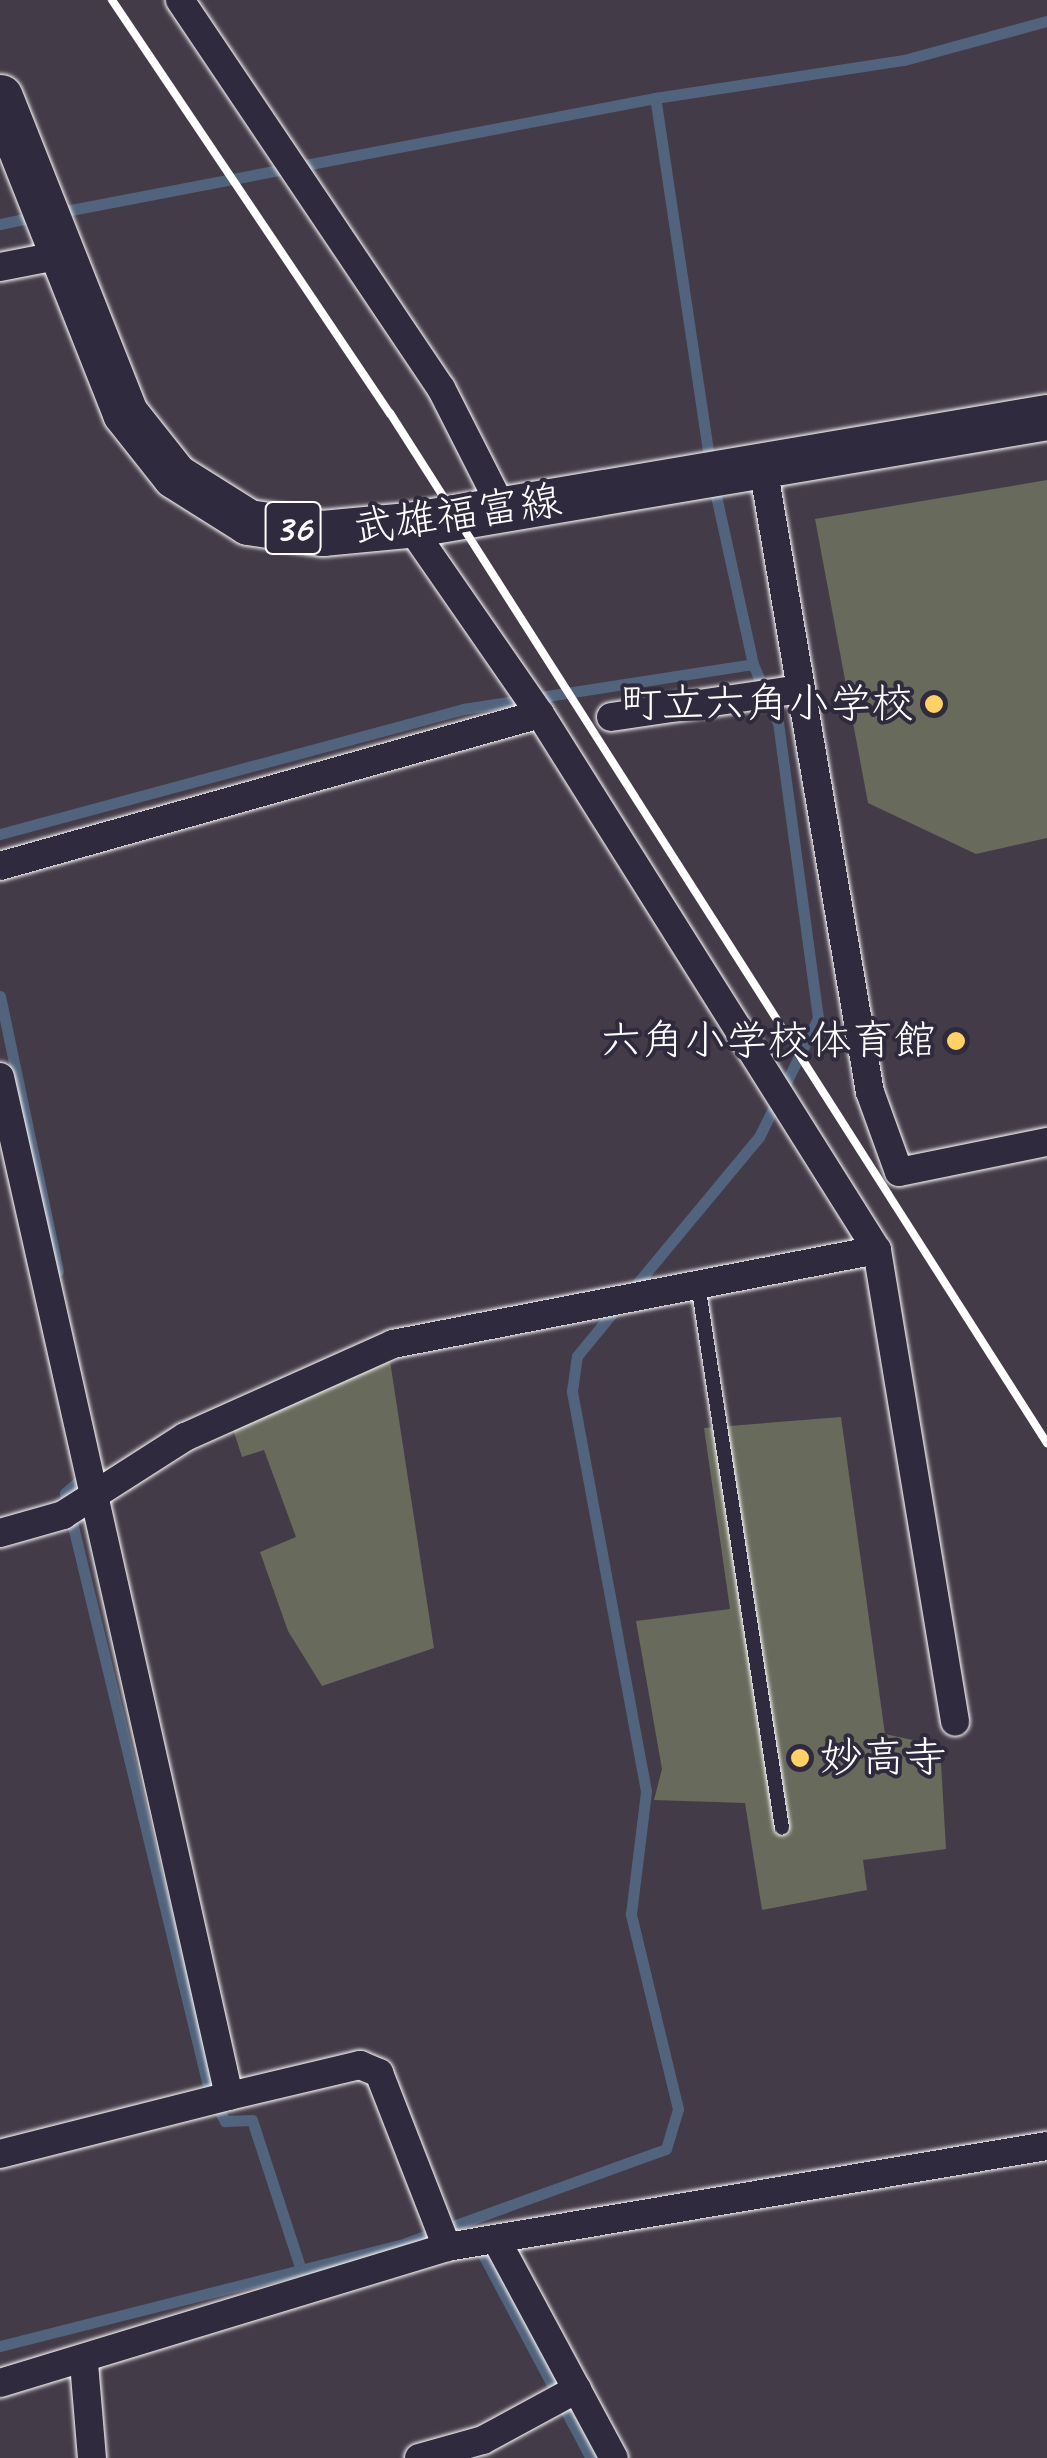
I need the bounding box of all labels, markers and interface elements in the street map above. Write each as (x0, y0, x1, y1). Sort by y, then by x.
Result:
street label: 武雄福富線 (350, 475, 564, 555)
road number: 36 (263, 493, 323, 563)
place label: 町立六角小学校 (620, 679, 914, 729)
marker: 町立六角小学校 (923, 693, 945, 715)
place label: 六角小学校体育館 (600, 1016, 936, 1066)
marker: 六角小学校体育館 (945, 1030, 967, 1052)
place label: 妙高寺 (820, 1733, 946, 1783)
marker: 妙高寺 (789, 1747, 811, 1769)

